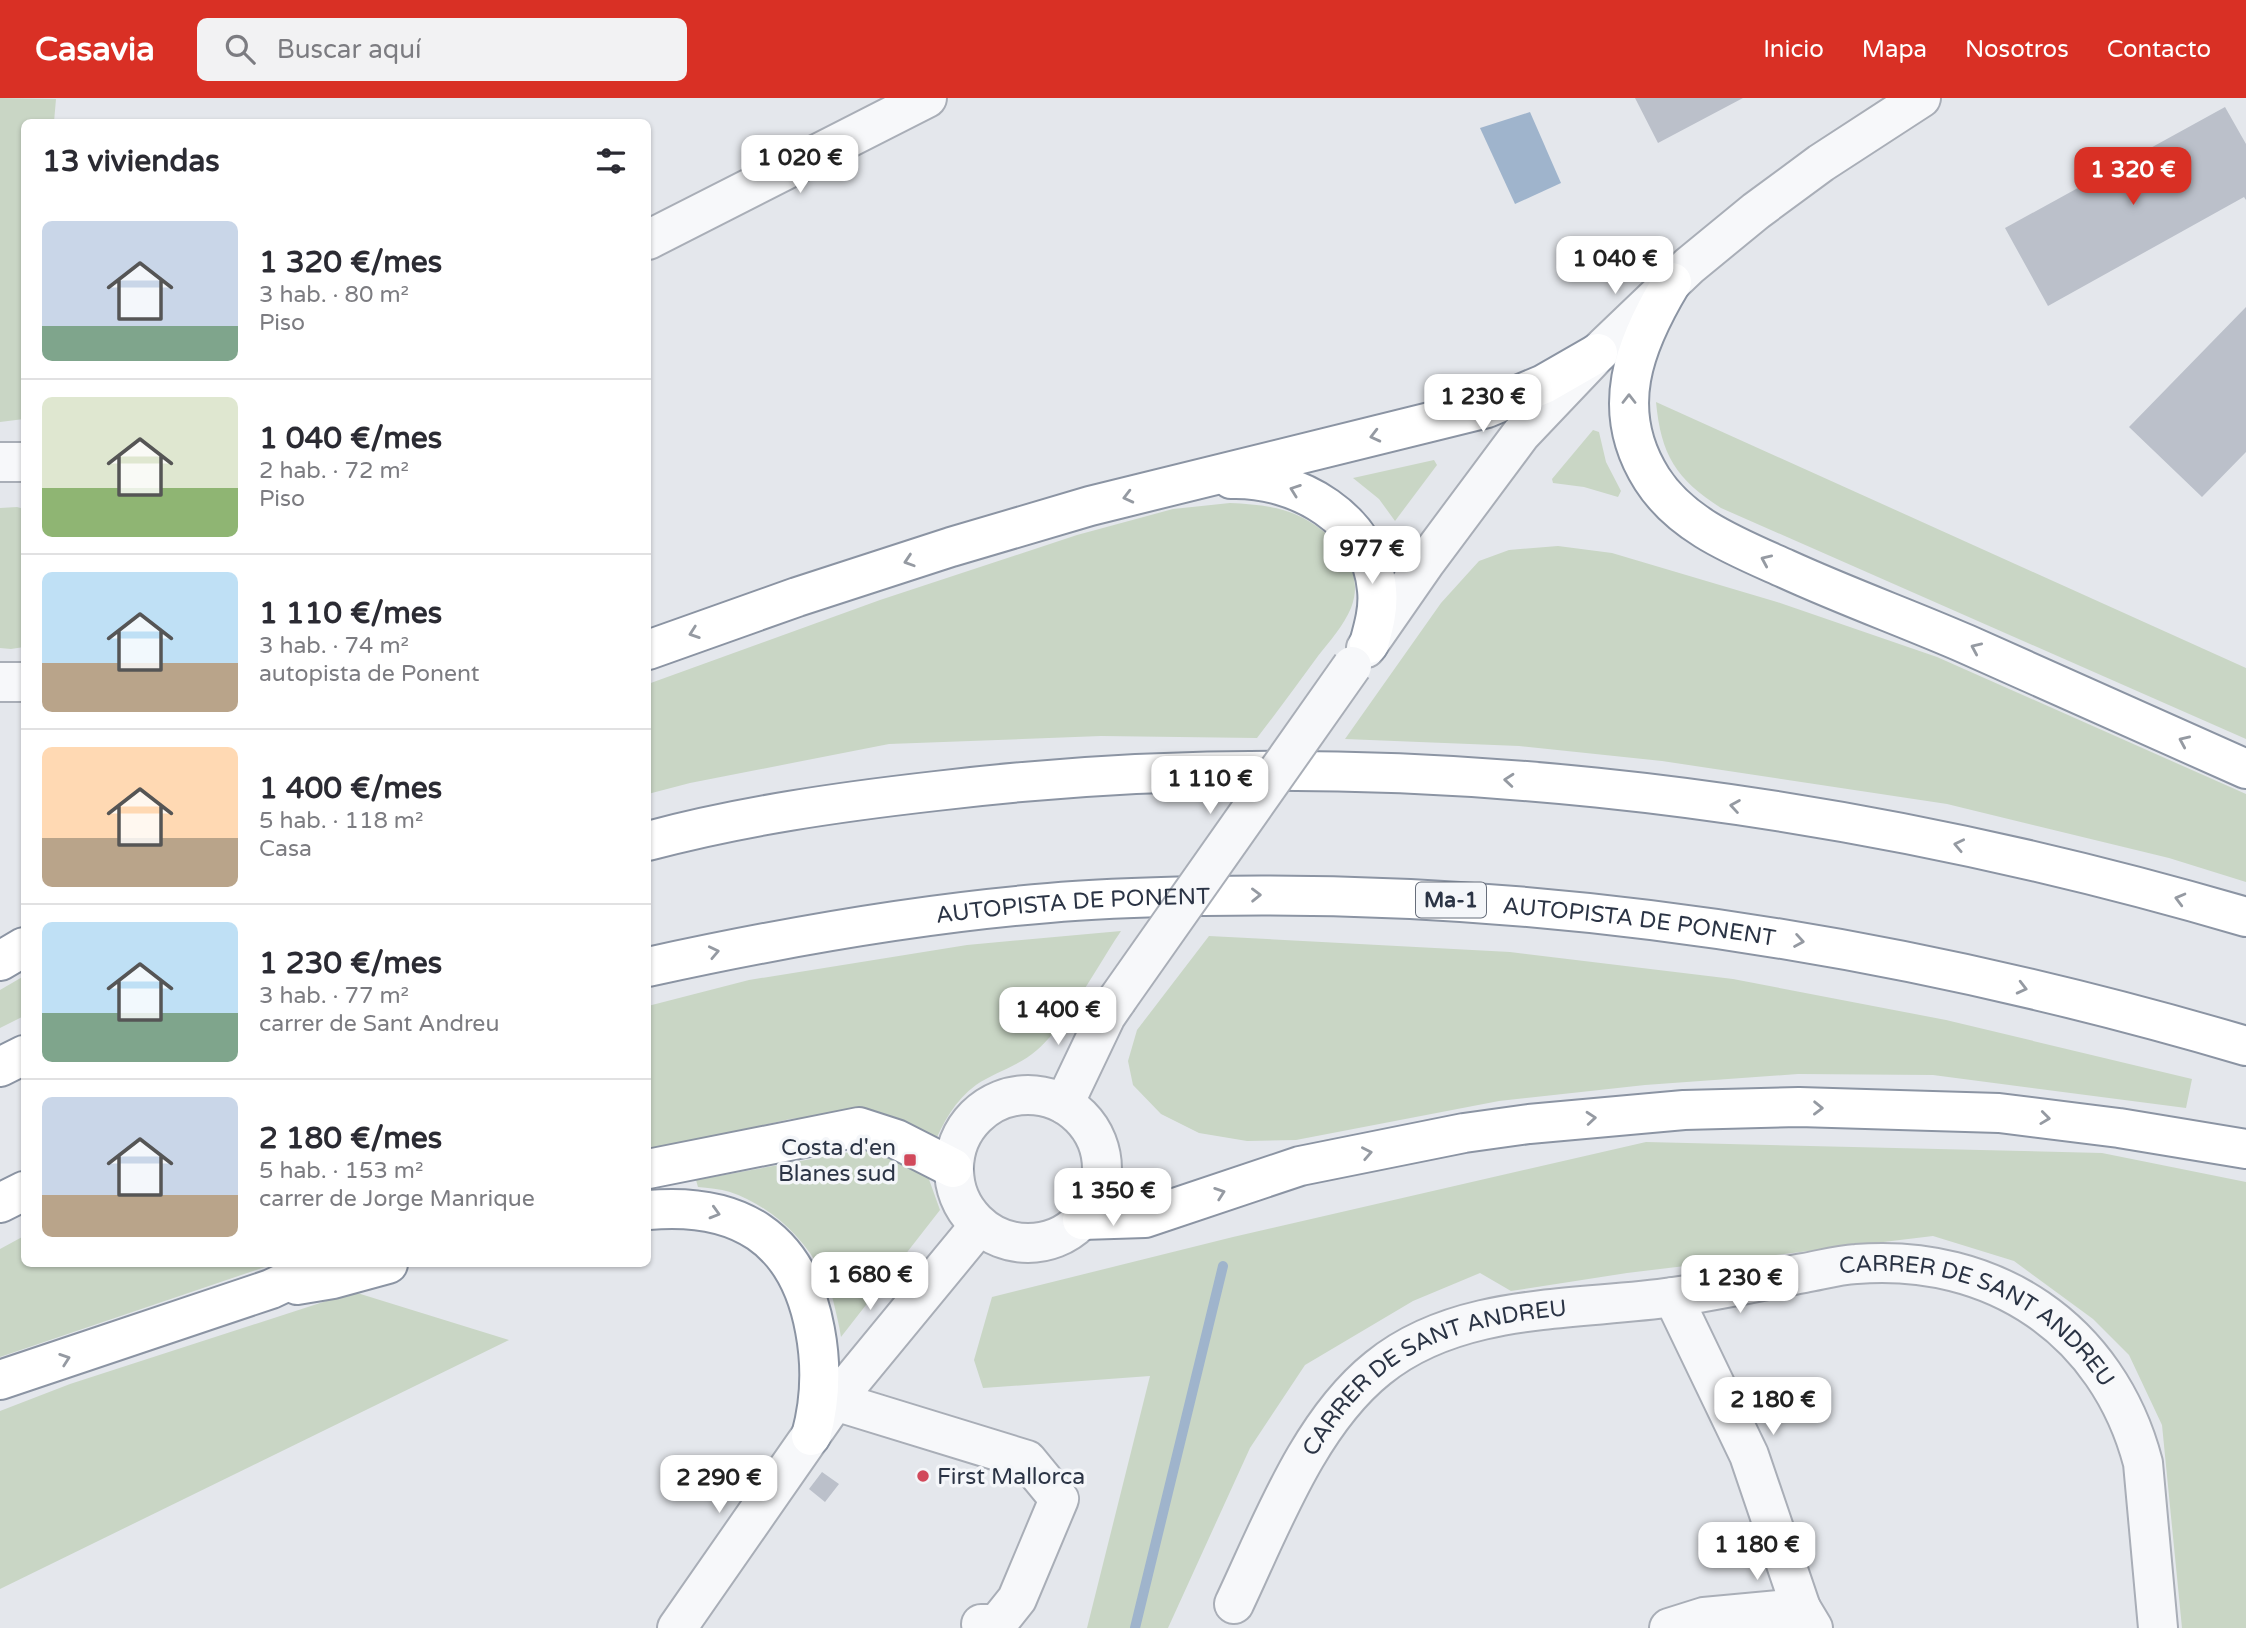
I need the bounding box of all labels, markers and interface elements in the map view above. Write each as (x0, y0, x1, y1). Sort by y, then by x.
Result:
search box (197, 18, 687, 81)
text: Casavia (35, 30, 155, 69)
icon: search (221, 30, 259, 68)
text: Buscar aquí (277, 34, 422, 65)
text: Inicio (1763, 35, 1824, 64)
text: Mapa (1862, 35, 1927, 64)
text: Nosotros (1965, 35, 2069, 64)
text: Contacto (2107, 35, 2211, 64)
pin: 1 020 € (735, 136, 865, 195)
icon: filters (592, 142, 630, 180)
text: 13 viviendas (42, 143, 220, 180)
text: 1 020 € (757, 144, 843, 172)
pin: 1 320 € (2068, 148, 2198, 207)
text: 1 320 € (2090, 156, 2176, 184)
pin: 1 040 € (1550, 236, 1680, 296)
text: 1 320 €/mes (259, 244, 442, 281)
text: 1 040 € (1572, 245, 1658, 273)
icon: home (98, 249, 182, 333)
text: 3 hab. · 80 m² (259, 281, 409, 309)
text: Piso (259, 309, 305, 337)
pin: 1 230 € (1418, 374, 1548, 434)
text: 1 230 € (1440, 383, 1526, 411)
one-way arrow (1621, 393, 1637, 404)
text: 1 040 €/mes (259, 420, 442, 457)
icon: home (98, 425, 182, 509)
one-way arrow (1369, 428, 1381, 442)
text: 2 hab. · 72 m² (259, 457, 409, 485)
text: Piso (259, 485, 305, 513)
one-way arrow (1290, 485, 1302, 499)
one-way arrow (1122, 489, 1134, 503)
pin: 977 € (1323, 526, 1421, 586)
text: 977 € (1340, 535, 1405, 563)
one-way arrow (904, 552, 916, 567)
one-way arrow (1761, 554, 1774, 568)
text: 1 110 €/mes (259, 595, 442, 632)
icon: home (98, 600, 182, 684)
one-way arrow (688, 625, 700, 639)
text: 3 hab. · 74 m² (259, 632, 409, 660)
one-way arrow (1971, 642, 1983, 656)
text: autopista de Ponent (259, 660, 480, 688)
one-way arrow (2179, 735, 2191, 749)
pin: 1 110 € (1145, 756, 1275, 816)
text: 1 110 € (1167, 765, 1253, 793)
text: 1 400 €/mes (259, 770, 442, 807)
one-way arrow (1503, 773, 1514, 788)
icon: home (98, 775, 182, 859)
one-way arrow (1729, 799, 1741, 814)
text: 5 hab. · 118 m² (259, 807, 424, 835)
text: Casa (259, 835, 312, 863)
one-way arrow (1953, 839, 1965, 854)
road number: Ma-1 (1416, 882, 1486, 918)
street label: AUTOPISTA DE PONENT (934, 883, 1210, 930)
one-way arrow (1251, 887, 1262, 903)
street label: AUTOPISTA DE PONENT (1501, 892, 1778, 953)
one-way arrow (2175, 893, 2187, 907)
one-way arrow (1794, 933, 1805, 948)
text: 1 230 €/mes (259, 945, 442, 982)
one-way arrow (708, 946, 720, 961)
icon: home (98, 950, 182, 1034)
one-way arrow (2016, 980, 2028, 994)
text: 3 hab. · 77 m² (259, 982, 409, 1010)
pin: 1 400 € (993, 988, 1123, 1047)
text: 1 400 € (1015, 996, 1101, 1024)
text: carrer de Sant Andreu (259, 1010, 499, 1038)
one-way arrow (1813, 1100, 1824, 1115)
one-way arrow (1586, 1111, 1597, 1126)
one-way arrow (2040, 1111, 2051, 1126)
text: 2 180 €/mes (259, 1120, 442, 1157)
icon: home (98, 1125, 182, 1209)
place label: Costa d'en Blanes sud (778, 1134, 896, 1188)
one-way arrow (1361, 1146, 1373, 1161)
marker: Costa d'en Blanes sud (902, 1152, 918, 1168)
text: 5 hab. · 153 m² (259, 1157, 424, 1185)
pin: 1 350 € (1048, 1168, 1178, 1228)
text: 1 350 € (1070, 1177, 1156, 1205)
text: carrer de Jorge Manrique (259, 1185, 535, 1213)
one-way arrow (1213, 1187, 1225, 1201)
one-way arrow (709, 1205, 721, 1220)
street label: CARRER DE SANT ANDREU (1837, 1250, 2120, 1392)
pin: 1 680 € (805, 1252, 935, 1312)
pin: 1 230 € (1675, 1256, 1805, 1315)
text: 1 680 € (827, 1261, 913, 1289)
text: 1 230 € (1697, 1264, 1783, 1292)
street label: CARRER DE SANT ANDREU (1297, 1294, 1568, 1461)
one-way arrow (58, 1353, 70, 1367)
pin: 2 180 € (1708, 1378, 1838, 1437)
text: 2 180 € (1730, 1386, 1816, 1414)
pin: 2 290 € (654, 1456, 784, 1515)
place label: First Mallorca (937, 1463, 1085, 1491)
text: 2 290 € (676, 1464, 762, 1492)
marker: First Mallorca (915, 1468, 931, 1484)
pin: 1 180 € (1692, 1522, 1822, 1582)
text: 1 180 € (1714, 1531, 1800, 1559)

